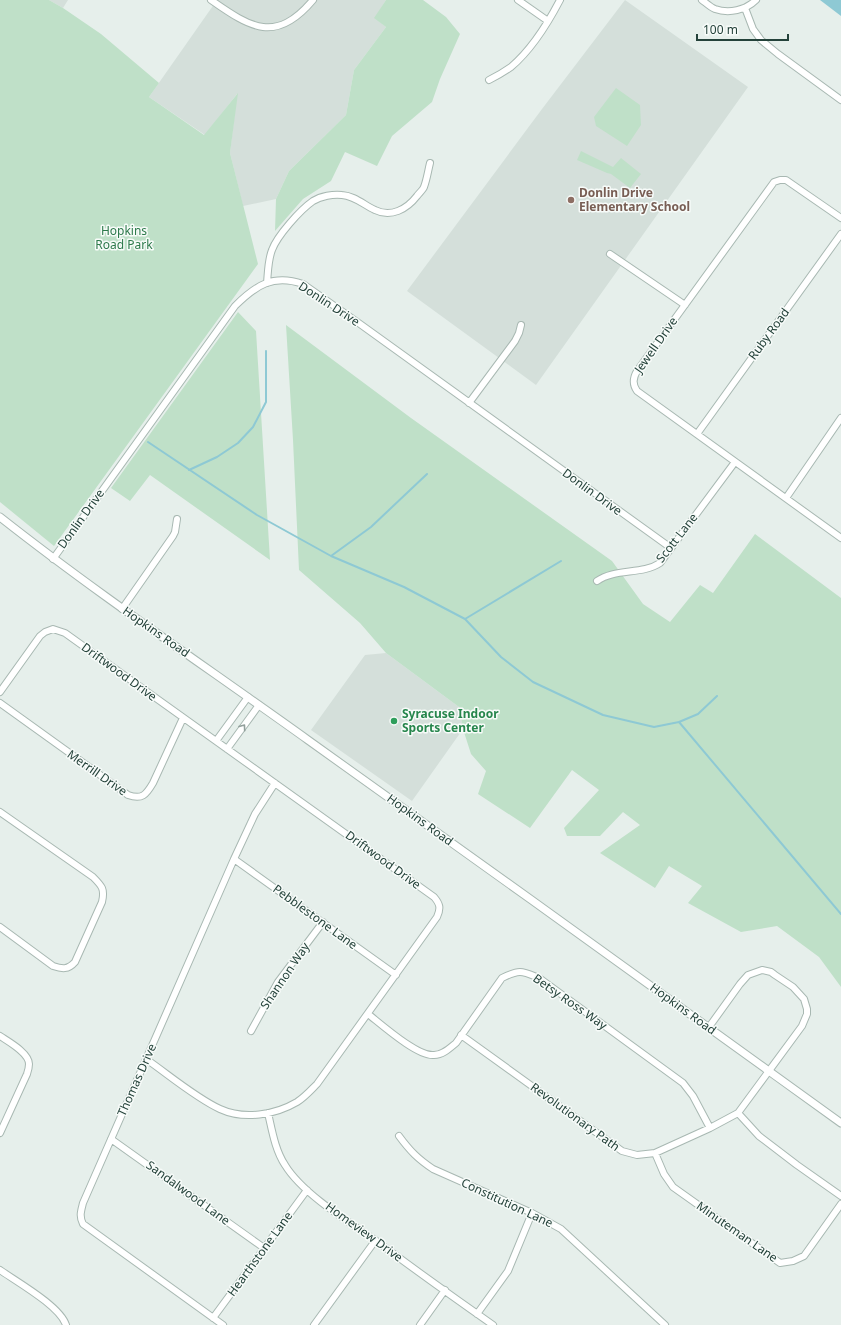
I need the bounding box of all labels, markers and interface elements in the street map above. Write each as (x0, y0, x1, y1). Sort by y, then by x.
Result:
scale bar (697, 16, 788, 42)
text: 100 m (703, 21, 738, 38)
place label: Donlin Drive Elementary School (579, 184, 690, 215)
marker: Donlin Drive Elementary School (566, 195, 576, 205)
park label: Hopkins Road Park (95, 222, 153, 253)
street label: Donlin Drive (295, 277, 363, 330)
street label: Ruby Road (744, 304, 793, 363)
street label: Jewell Drive (629, 313, 681, 377)
street label: Donlin Drive (559, 464, 626, 519)
street label: Donlin Drive (53, 485, 108, 552)
street label: Scott Lane (652, 509, 701, 566)
street label: Hopkins Road (119, 602, 193, 661)
street label: Driftwood Drive (78, 638, 161, 705)
place label: Syracuse Indoor Sports Center (402, 705, 499, 736)
marker: Syracuse Indoor Sports Center (389, 716, 399, 726)
one-way arrow (238, 724, 246, 731)
street label: Merrill Drive (64, 746, 131, 800)
street label: Hopkins Road (384, 790, 457, 849)
street label: Driftwood Drive (342, 826, 425, 893)
street label: Pebblestone Lane (270, 880, 361, 953)
street label: Shannon Way (256, 938, 314, 1012)
street label: Betsy Ross Way (530, 970, 612, 1034)
street label: Hopkins Road (647, 979, 720, 1038)
street label: Thomas Drive (113, 1041, 160, 1119)
street label: Revolutionary Path (527, 1078, 623, 1155)
street label: Sandalwood Lane (143, 1156, 234, 1229)
street label: Constitution Lane (458, 1174, 556, 1231)
street label: Minuteman Lane (693, 1197, 782, 1266)
street label: Homeview Drive (322, 1198, 407, 1266)
street label: Hearthstone Lane (223, 1208, 296, 1300)

